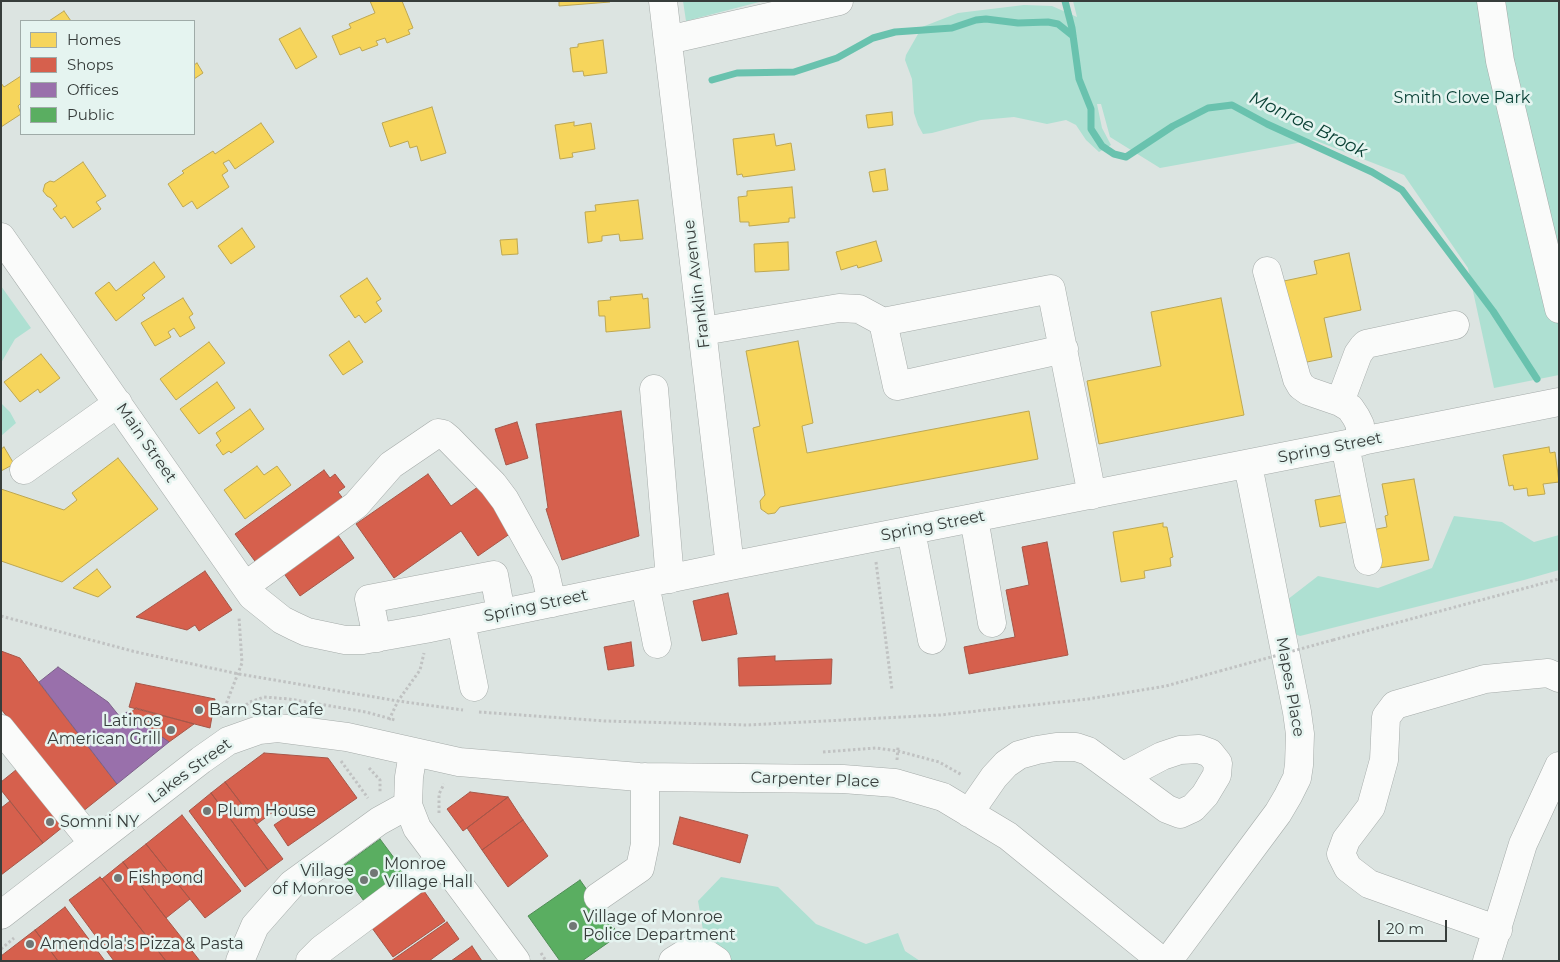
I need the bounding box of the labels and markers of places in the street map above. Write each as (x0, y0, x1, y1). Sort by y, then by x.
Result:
place label: Barn Star Cafe (209, 700, 323, 720)
marker: Barn Star Cafe (193, 704, 205, 716)
place label: Latinos American Grill (47, 711, 161, 749)
marker: Latinos American Grill (165, 724, 177, 736)
place label: Plum House (217, 801, 316, 821)
marker: Plum House (201, 805, 213, 817)
place label: Somni NY (60, 812, 139, 832)
marker: Somni NY (44, 816, 56, 828)
place label: Monroe Village Hall (384, 854, 473, 892)
place label: Village of Monroe (272, 861, 354, 899)
marker: Monroe Village Hall (368, 867, 380, 879)
place label: Fishpond (128, 868, 204, 888)
marker: Fishpond (112, 872, 124, 884)
marker: Village of Monroe (358, 874, 370, 886)
place label: Village of Monroe Police Department (583, 907, 736, 945)
marker: Village of Monroe Police Department (567, 920, 579, 932)
place label: Amendola's Pizza & Pasta (40, 934, 244, 954)
marker: Amendola's Pizza & Pasta (24, 938, 36, 950)

